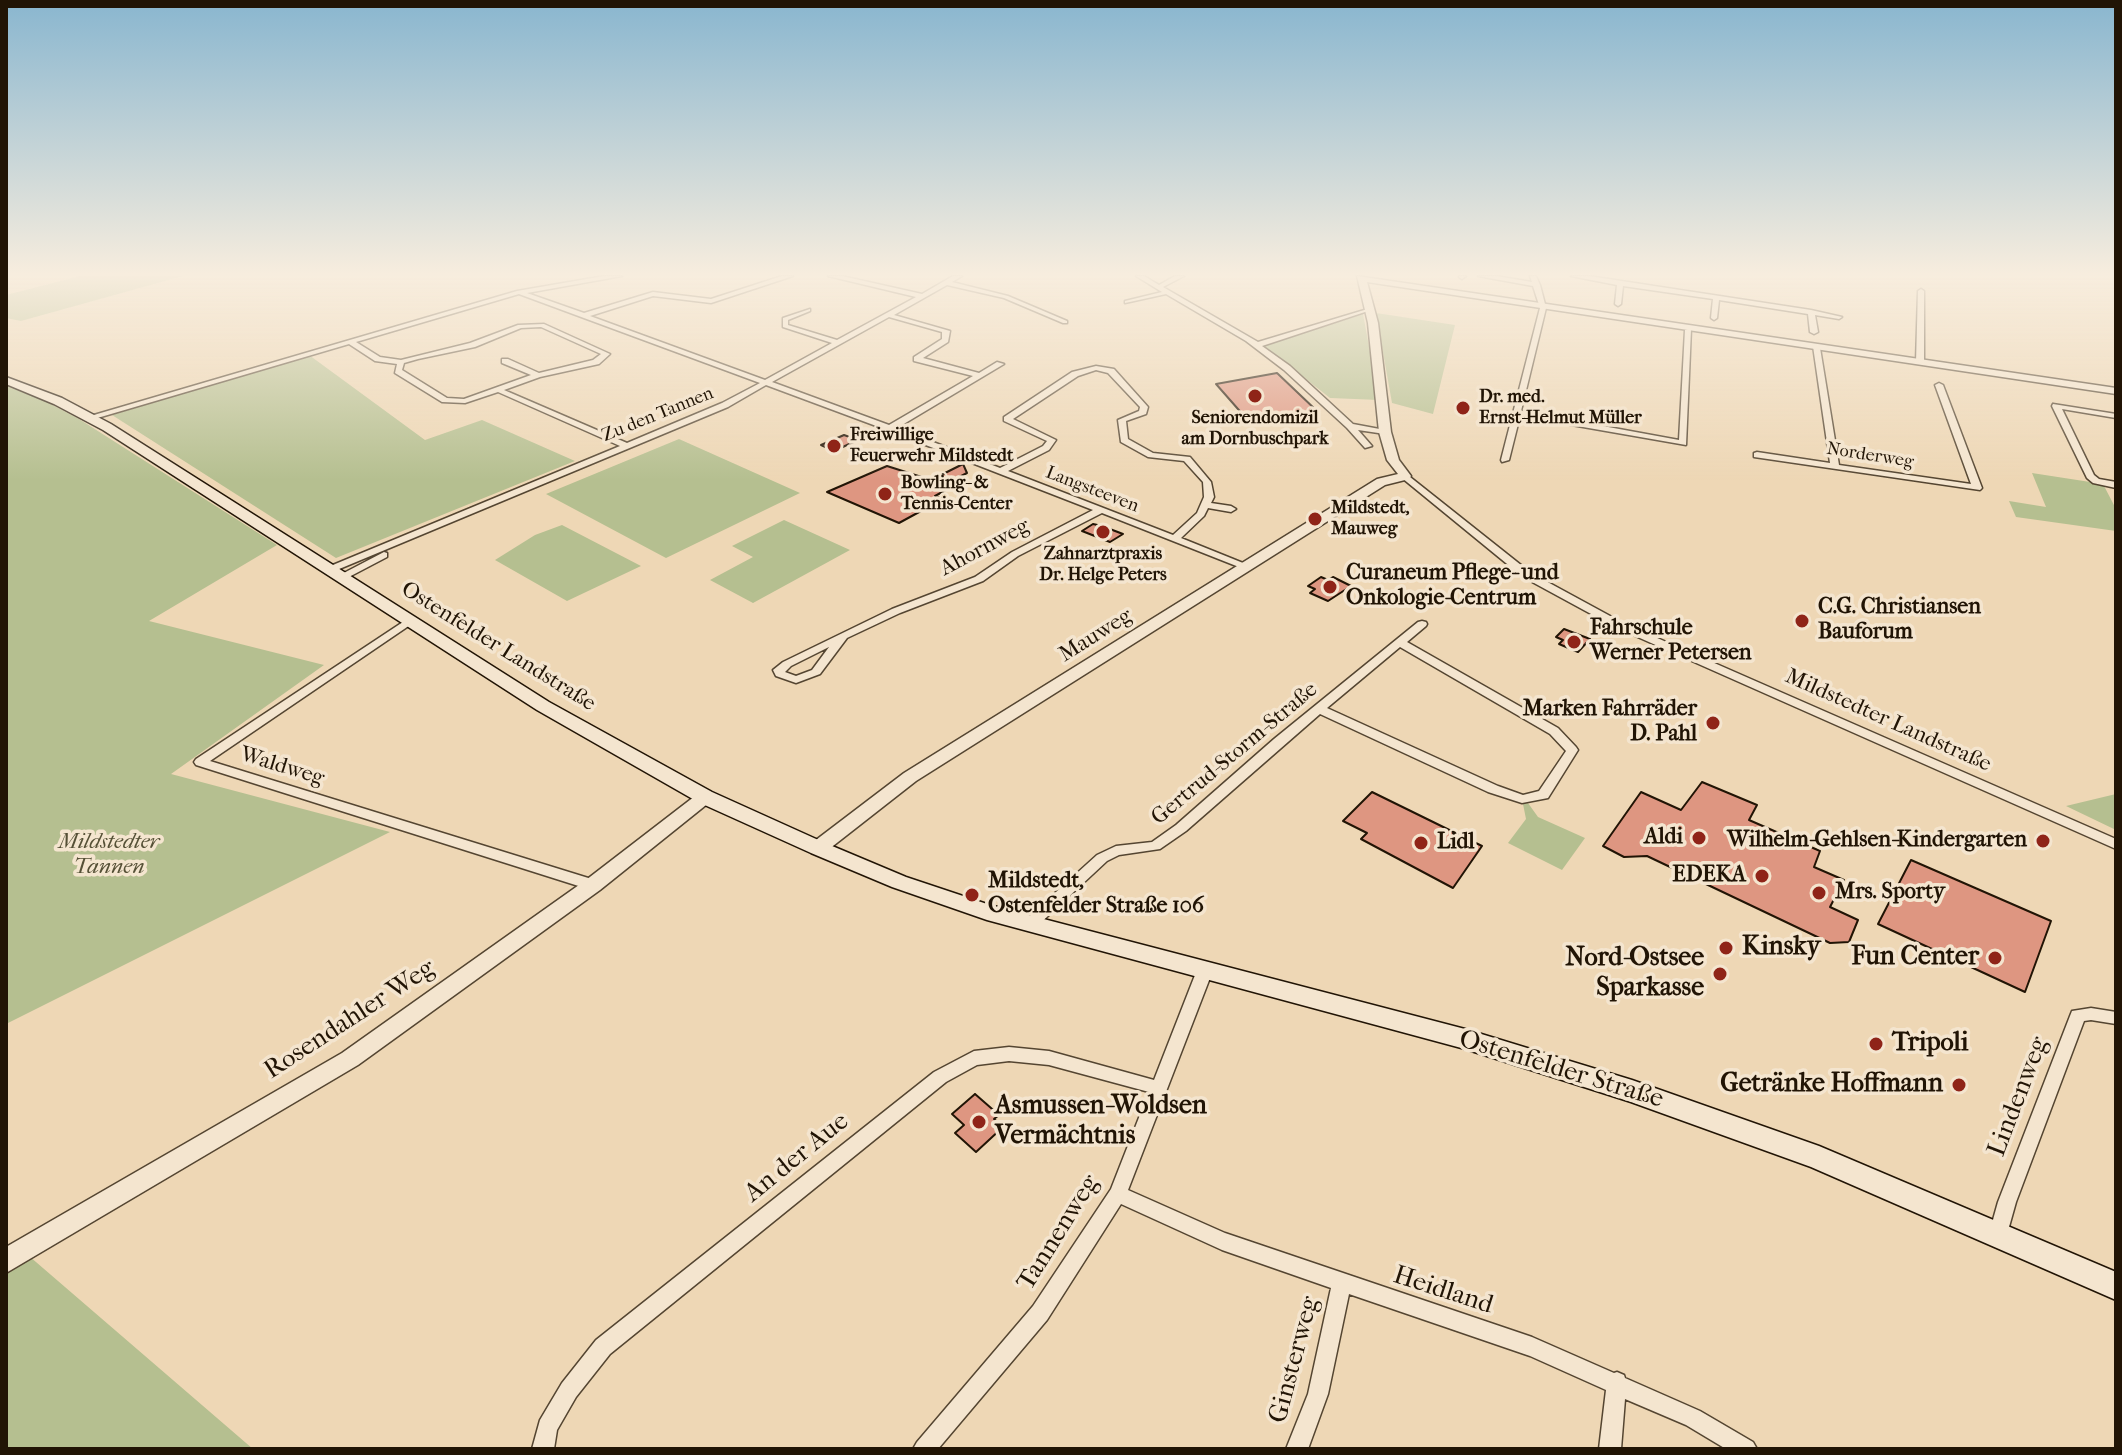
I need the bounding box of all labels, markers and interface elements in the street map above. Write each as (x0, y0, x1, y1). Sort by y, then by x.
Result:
street label: Zu den Tannen (599, 383, 717, 447)
marker: Seniorendomizil am Dornbuschpark (1246, 387, 1264, 405)
place label: Dr. med. Ernst-Helmut Müller (1479, 387, 1642, 430)
marker: Dr. med. Ernst-Helmut Müller (1454, 399, 1472, 417)
place label: Seniorendomizil am Dornbuschpark (1182, 408, 1328, 450)
place label: Freiwillige Feuerwehr Mildstedt (850, 425, 1013, 468)
marker: Freiwillige Feuerwehr Mildstedt (825, 437, 843, 455)
street label: Norderweg (1825, 438, 1915, 474)
street label: Langsteeven (1042, 462, 1142, 518)
place label: Bowling- & Tennis-Center (901, 473, 1012, 516)
marker: Bowling- & Tennis-Center (876, 485, 894, 503)
place label: Mildstedt, Mauweg (1331, 498, 1409, 540)
marker: Mildstedt, Mauweg (1306, 510, 1324, 528)
street label: Ahornweg (936, 513, 1034, 583)
marker: Zahnarztpraxis Dr. Helge Peters (1094, 523, 1112, 541)
place label: Zahnarztpraxis Dr. Helge Peters (1039, 544, 1167, 586)
place label: Curaneum Pflege- und Onkologie-Centrum (1346, 561, 1559, 612)
street label: Ostenfelder Landstraße (396, 576, 600, 718)
marker: Curaneum Pflege- und Onkologie-Centrum (1321, 578, 1339, 596)
place label: C.G. Christiansen Bauforum (1818, 595, 1981, 646)
street label: Mauweg (1055, 603, 1137, 669)
marker: C.G. Christiansen Bauforum (1793, 612, 1811, 630)
place label: Fahrschule Werner Petersen (1590, 616, 1752, 668)
marker: Fahrschule Werner Petersen (1565, 633, 1583, 651)
street label: Mildstedter Landstraße (1781, 664, 1995, 778)
street label: Gertrud-Storm-Straße (1147, 677, 1323, 831)
place label: Marken Fahrräder D. Pahl (1523, 697, 1697, 748)
marker: Marken Fahrräder D. Pahl (1704, 714, 1722, 732)
street label: Waldweg (237, 742, 327, 792)
place label: Aldi (1644, 825, 1683, 851)
place label: Wilhelm-Gehlsen-Kindergarten (1727, 828, 2027, 854)
marker: Aldi (1690, 829, 1708, 847)
park label: Mildstedter Tannen (59, 830, 159, 882)
place label: Lidl (1437, 830, 1475, 856)
marker: Wilhelm-Gehlsen-Kindergarten (2034, 832, 2052, 850)
marker: Lidl (1412, 834, 1430, 852)
place label: EDEKA (1672, 863, 1746, 889)
marker: EDEKA (1753, 867, 1771, 885)
place label: Mildstedt, Ostenfelder Straße 106 (988, 869, 1204, 920)
place label: Mrs. Sporty (1835, 880, 1945, 906)
marker: Mrs. Sporty (1810, 884, 1828, 902)
marker: Mildstedt, Ostenfelder Straße 106 (963, 886, 981, 904)
place label: Kinsky (1742, 932, 1821, 964)
marker: Kinsky (1717, 939, 1735, 957)
place label: Fun Center (1851, 942, 1979, 974)
place label: Nord-Ostsee Sparkasse (1565, 943, 1704, 1004)
marker: Fun Center (1986, 949, 2004, 967)
street label: Rosendahler Weg (259, 953, 441, 1087)
marker: Nord-Ostsee Sparkasse (1711, 965, 1729, 983)
street label: Ostenfelder Straße (1455, 1024, 1667, 1116)
place label: Tripoli (1892, 1028, 1968, 1060)
street label: Lindenweg (1982, 1033, 2056, 1161)
marker: Tripoli (1867, 1035, 1885, 1053)
place label: Getränke Hoffmann (1720, 1069, 1943, 1101)
marker: Getränke Hoffmann (1950, 1076, 1968, 1094)
place label: Asmussen-Woldsen Vermächtnis (995, 1091, 1207, 1152)
street label: An der Aue (739, 1106, 855, 1210)
marker: Asmussen-Woldsen Vermächtnis (970, 1113, 988, 1131)
street label: Tannenweg (1011, 1169, 1107, 1297)
street label: Heidland (1389, 1260, 1497, 1322)
street label: Ginsterweg (1263, 1293, 1327, 1427)

